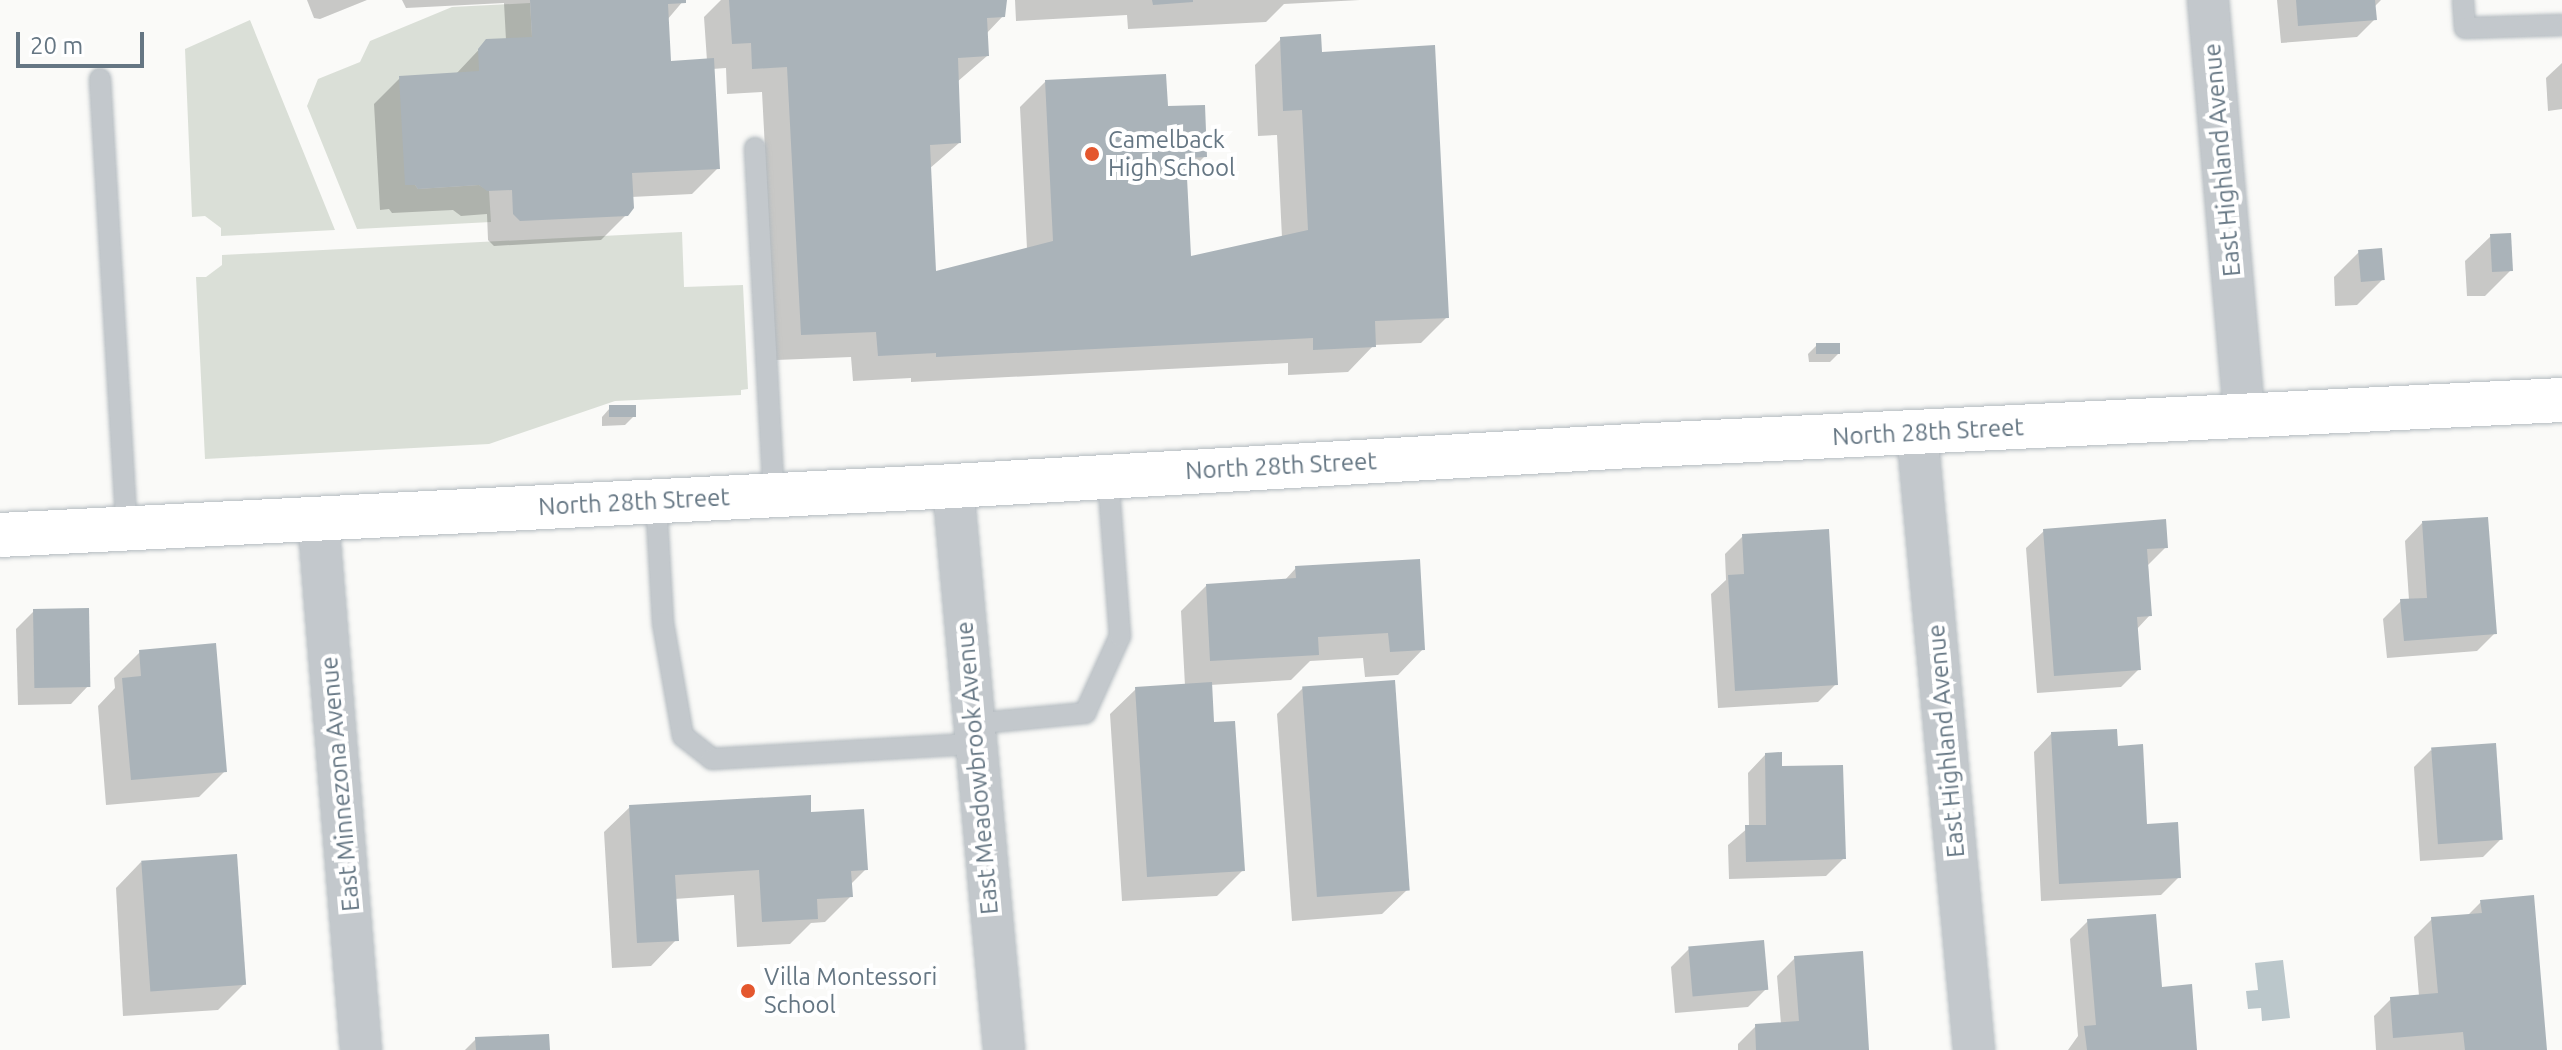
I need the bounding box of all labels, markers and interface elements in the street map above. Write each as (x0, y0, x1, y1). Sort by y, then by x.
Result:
scale bar (20, 16, 148, 66)
text: 20 m (30, 32, 83, 59)
street label: East Highland Avenue (2197, 42, 2247, 278)
place label: Camelback High School (1108, 126, 1235, 182)
marker: Camelback High School (1083, 145, 1101, 163)
street label: North 28th Street (1832, 413, 2024, 451)
street label: North 28th Street (1185, 447, 1377, 485)
street label: North 28th Street (538, 483, 730, 521)
street label: East Meadowbrook Avenue (950, 620, 1004, 916)
street label: East Highland Avenue (1921, 623, 1971, 859)
street label: East Minnezona Avenue (315, 655, 365, 913)
place label: Villa Montessori School (764, 963, 937, 1019)
marker: Villa Montessori School (739, 982, 757, 1000)

